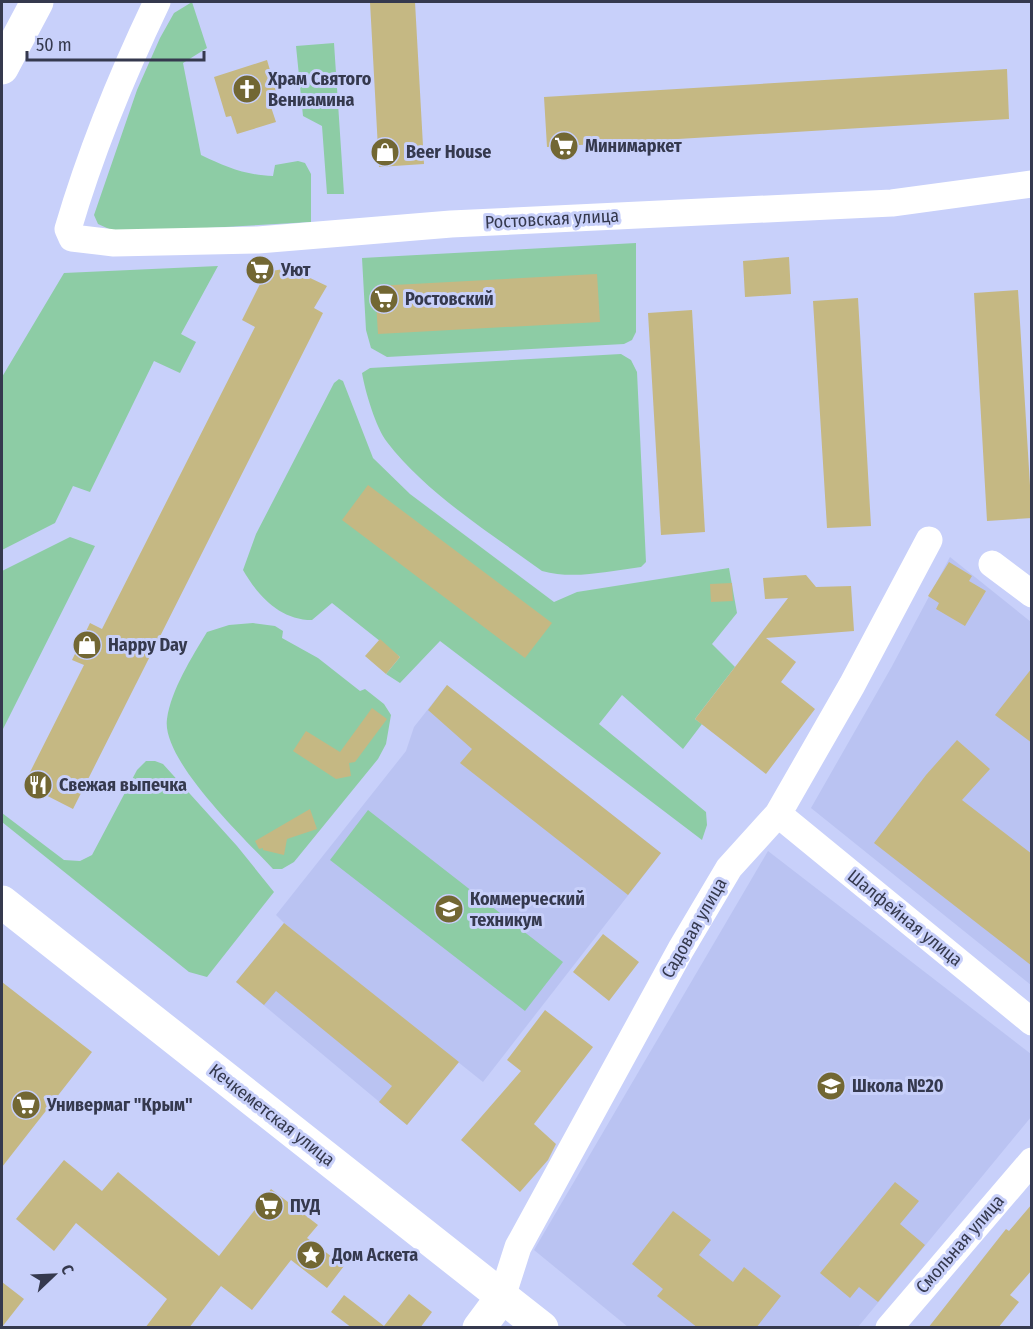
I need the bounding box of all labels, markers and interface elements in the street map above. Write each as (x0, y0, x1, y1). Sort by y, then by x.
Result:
scale bar (27, 24, 204, 62)
text: 50 m (36, 34, 72, 56)
place label: Храм Святого Вениамина (267, 68, 372, 111)
church icon: Храм Святого Вениамина (231, 73, 263, 105)
supermarket icon: Минимаркет (548, 130, 580, 162)
place label: Минимаркет (585, 135, 682, 157)
shop icon: Beer House (369, 136, 401, 168)
place label: Beer House (406, 141, 491, 163)
street label: Ростовская улица (484, 204, 620, 233)
supermarket icon: Уют (244, 254, 276, 286)
place label: Уют (280, 259, 311, 281)
supermarket icon: Ростовский (368, 283, 400, 315)
place label: Ростовский (405, 288, 494, 310)
shop icon: Happy Day (71, 629, 103, 661)
place label: Happy Day (108, 634, 188, 656)
restaurant icon: Свежая выпечка (22, 769, 54, 801)
place label: Свежая выпечка (59, 774, 187, 796)
street label: Шалфейная улица (843, 865, 967, 971)
street label: Садовая улица (656, 874, 732, 982)
place label: Коммерческий техникум (470, 888, 585, 931)
school or university icon: Коммерческий техникум (433, 893, 465, 925)
street label: Кечкеметская улица (205, 1059, 339, 1171)
school or university icon: Школа №20 (815, 1070, 847, 1102)
place label: Школа №20 (852, 1075, 944, 1097)
supermarket icon: Универмаг "Крым" (10, 1089, 42, 1121)
place label: Универмаг "Крым" (46, 1094, 193, 1116)
supermarket icon: ПУД (253, 1190, 285, 1222)
street label: Смольная улица (911, 1190, 1009, 1298)
place label: ПУД (290, 1195, 321, 1217)
place icon: Дом Аскета (295, 1239, 327, 1271)
place label: Дом Аскета (331, 1244, 418, 1266)
north arrow (24, 1245, 84, 1305)
text: С (57, 1262, 78, 1277)

